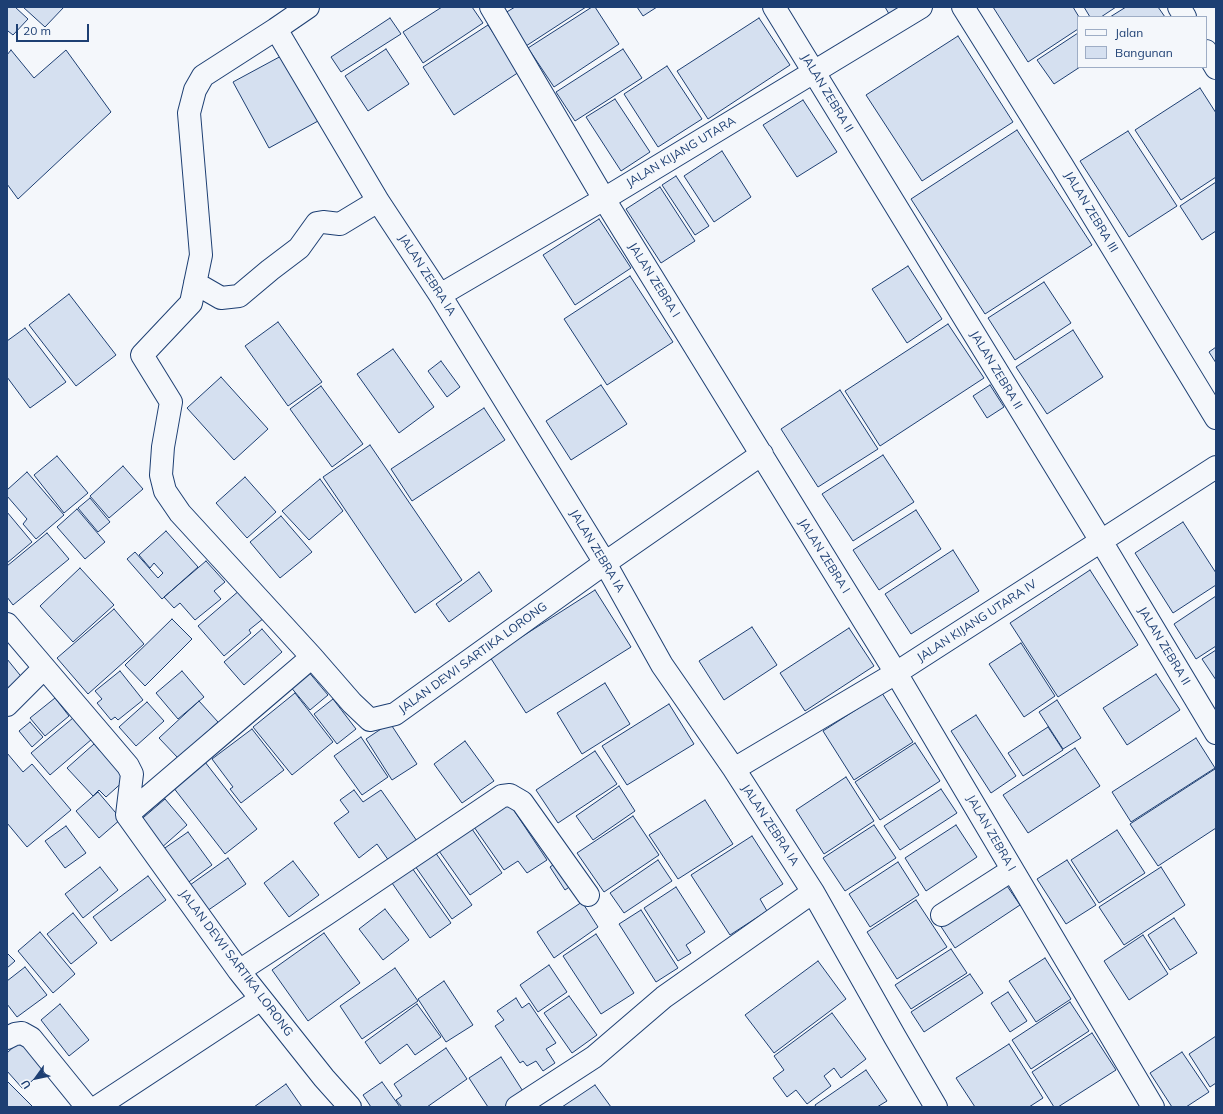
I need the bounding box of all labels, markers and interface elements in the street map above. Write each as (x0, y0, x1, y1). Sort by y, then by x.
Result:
scale bar (18, 16, 91, 42)
legend (1077, 16, 1207, 68)
text: 20 m (23, 23, 51, 38)
text: Jalan (1115, 25, 1143, 40)
text: Bangunan (1115, 45, 1173, 60)
street label: JALAN ZEBRA II (798, 51, 856, 135)
street label: JALAN KIJANG UTARA (624, 114, 738, 190)
street label: JALAN ZEBRA III (1061, 169, 1121, 255)
street label: JALAN ZEBRA IA (395, 231, 459, 319)
street label: JALAN ZEBRA I (625, 240, 683, 320)
street label: JALAN ZEBRA II (967, 328, 1025, 412)
street label: JALAN ZEBRA IA (567, 507, 627, 595)
street label: JALAN ZEBRA I (795, 516, 853, 596)
street label: JALAN KIJANG UTARA IV (914, 577, 1040, 665)
street label: JALAN DEWI SARTIKA LORONG (396, 599, 550, 717)
street label: JALAN ZEBRA II (1135, 604, 1193, 688)
street label: JALAN ZEBRA IA (738, 781, 802, 869)
street label: JALAN ZEBRA I (963, 792, 1019, 874)
street label: JALAN DEWI SARTIKA LORONG (176, 887, 296, 1039)
north arrow (16, 1058, 56, 1098)
text: U (18, 1077, 34, 1092)

